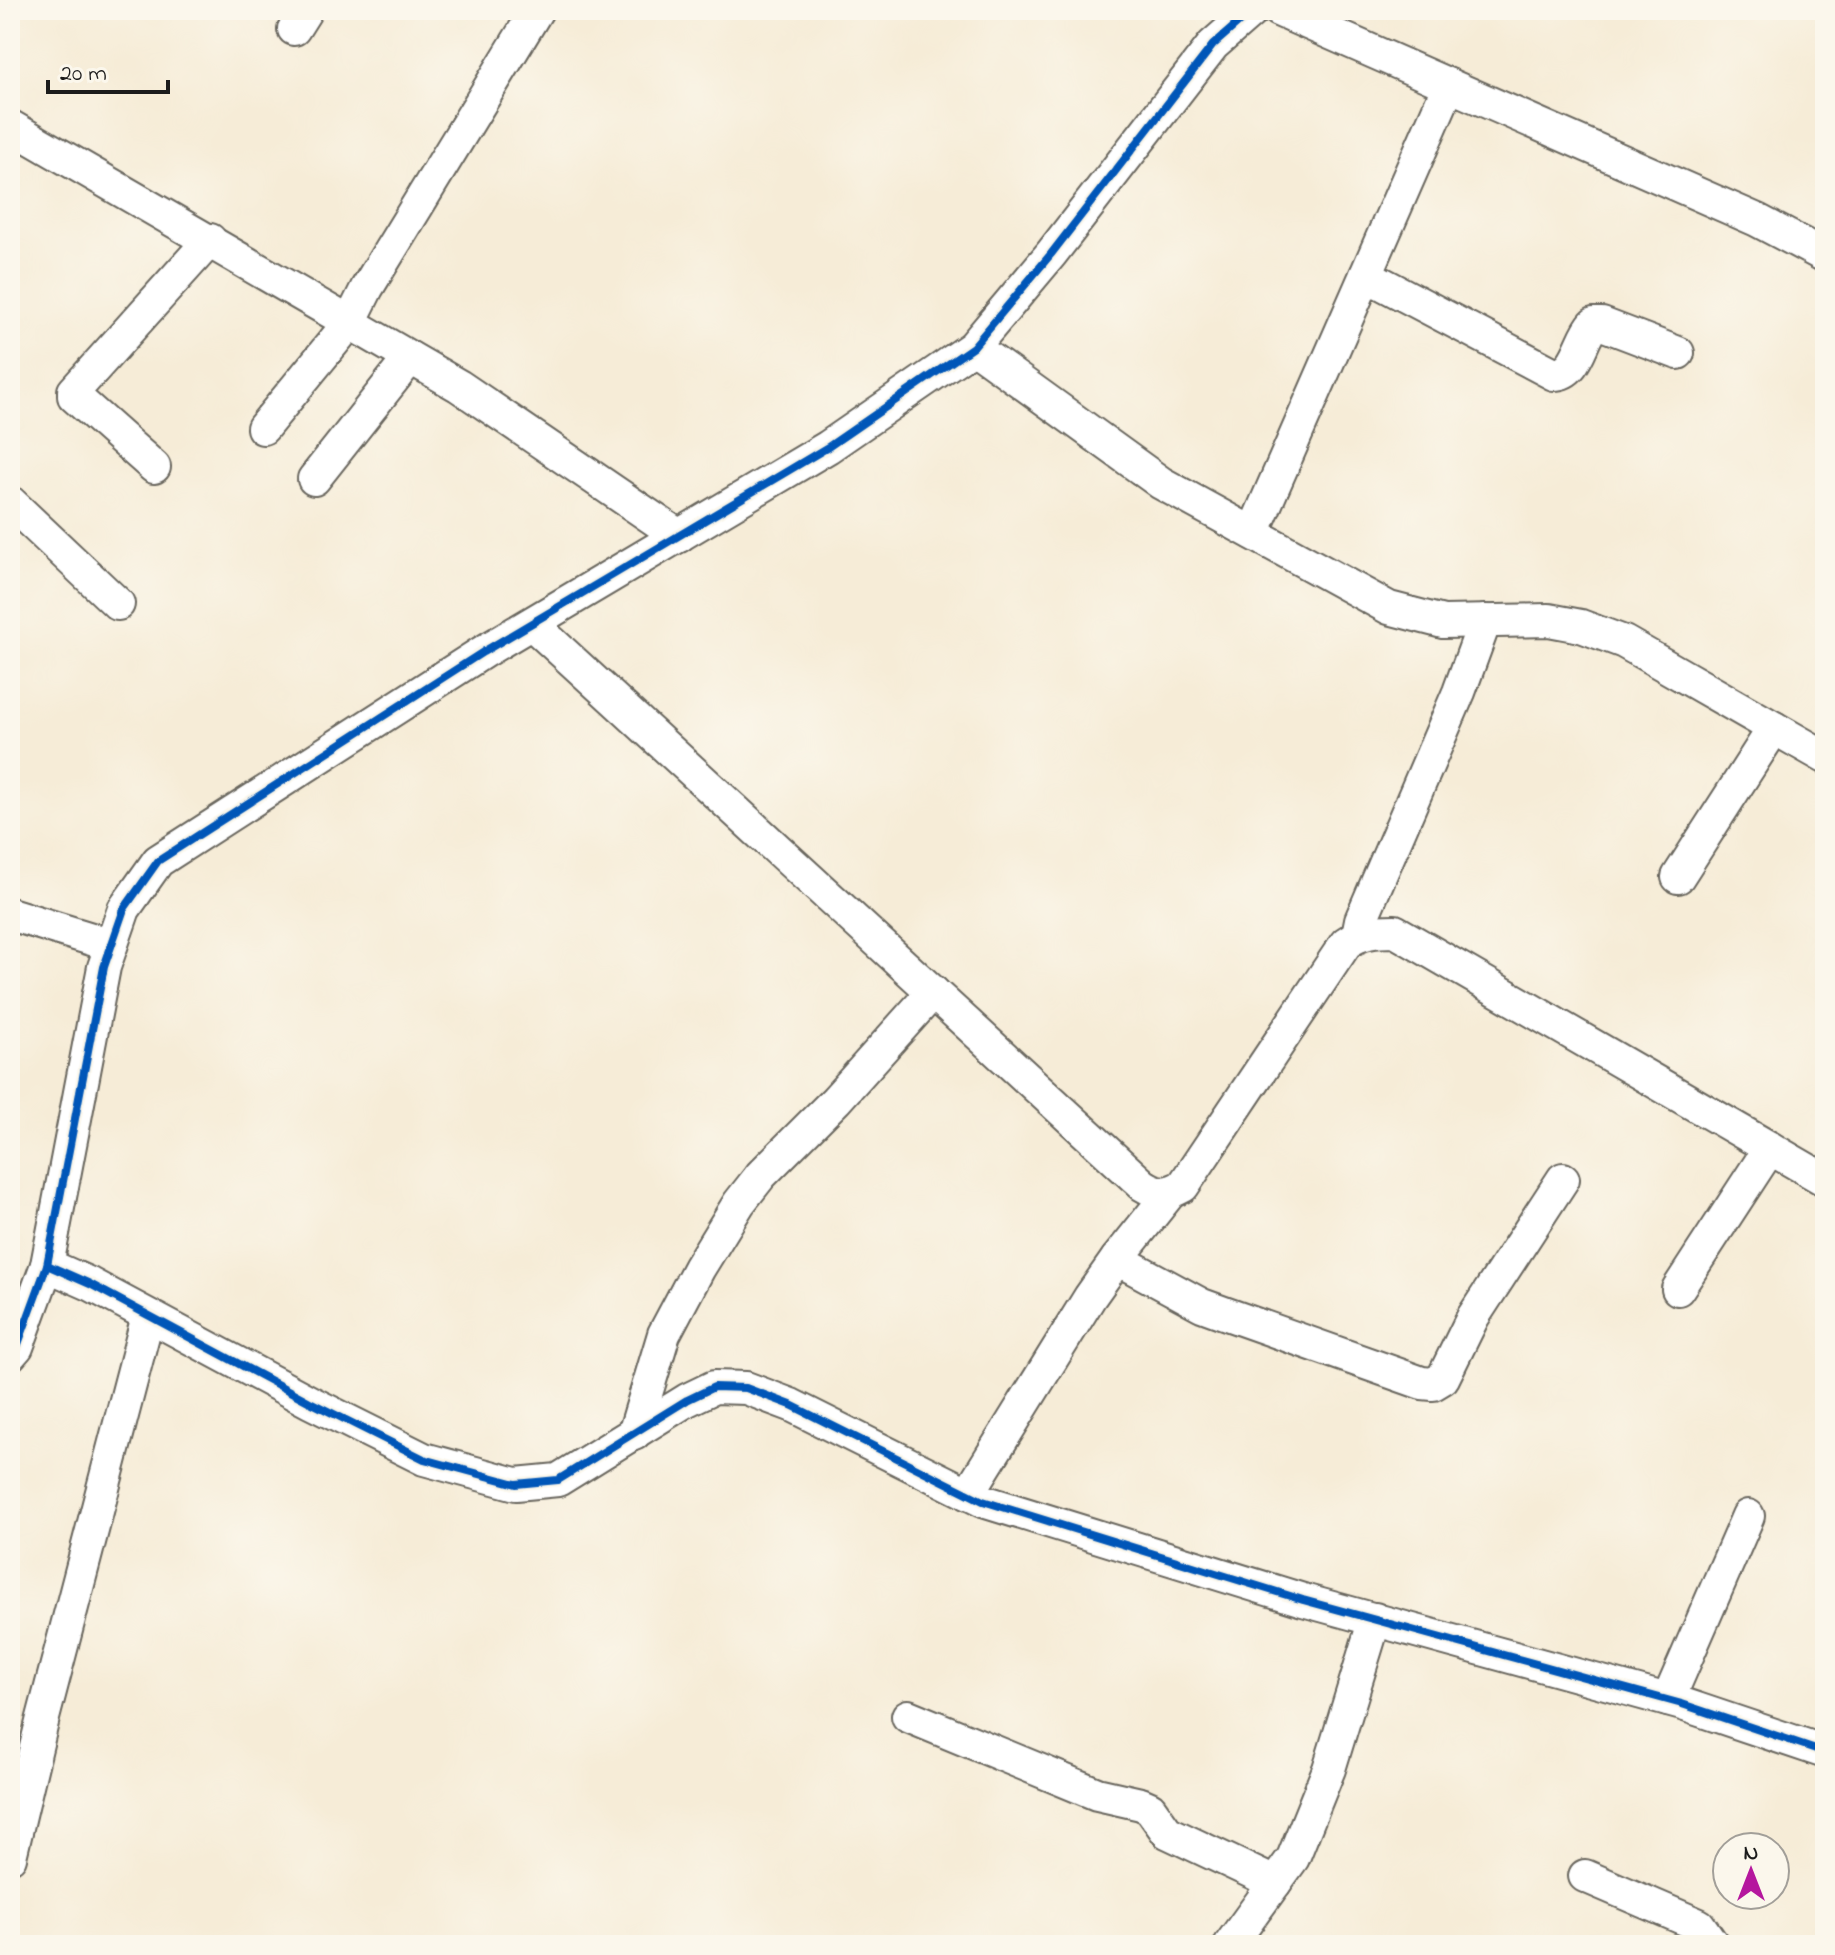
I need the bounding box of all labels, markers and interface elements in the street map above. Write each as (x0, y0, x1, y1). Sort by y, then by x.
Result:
scale bar (48, 44, 168, 94)
text: 20 m (60, 57, 107, 92)
north arrow (1711, 1831, 1791, 1911)
text: N (1744, 1838, 1758, 1870)

